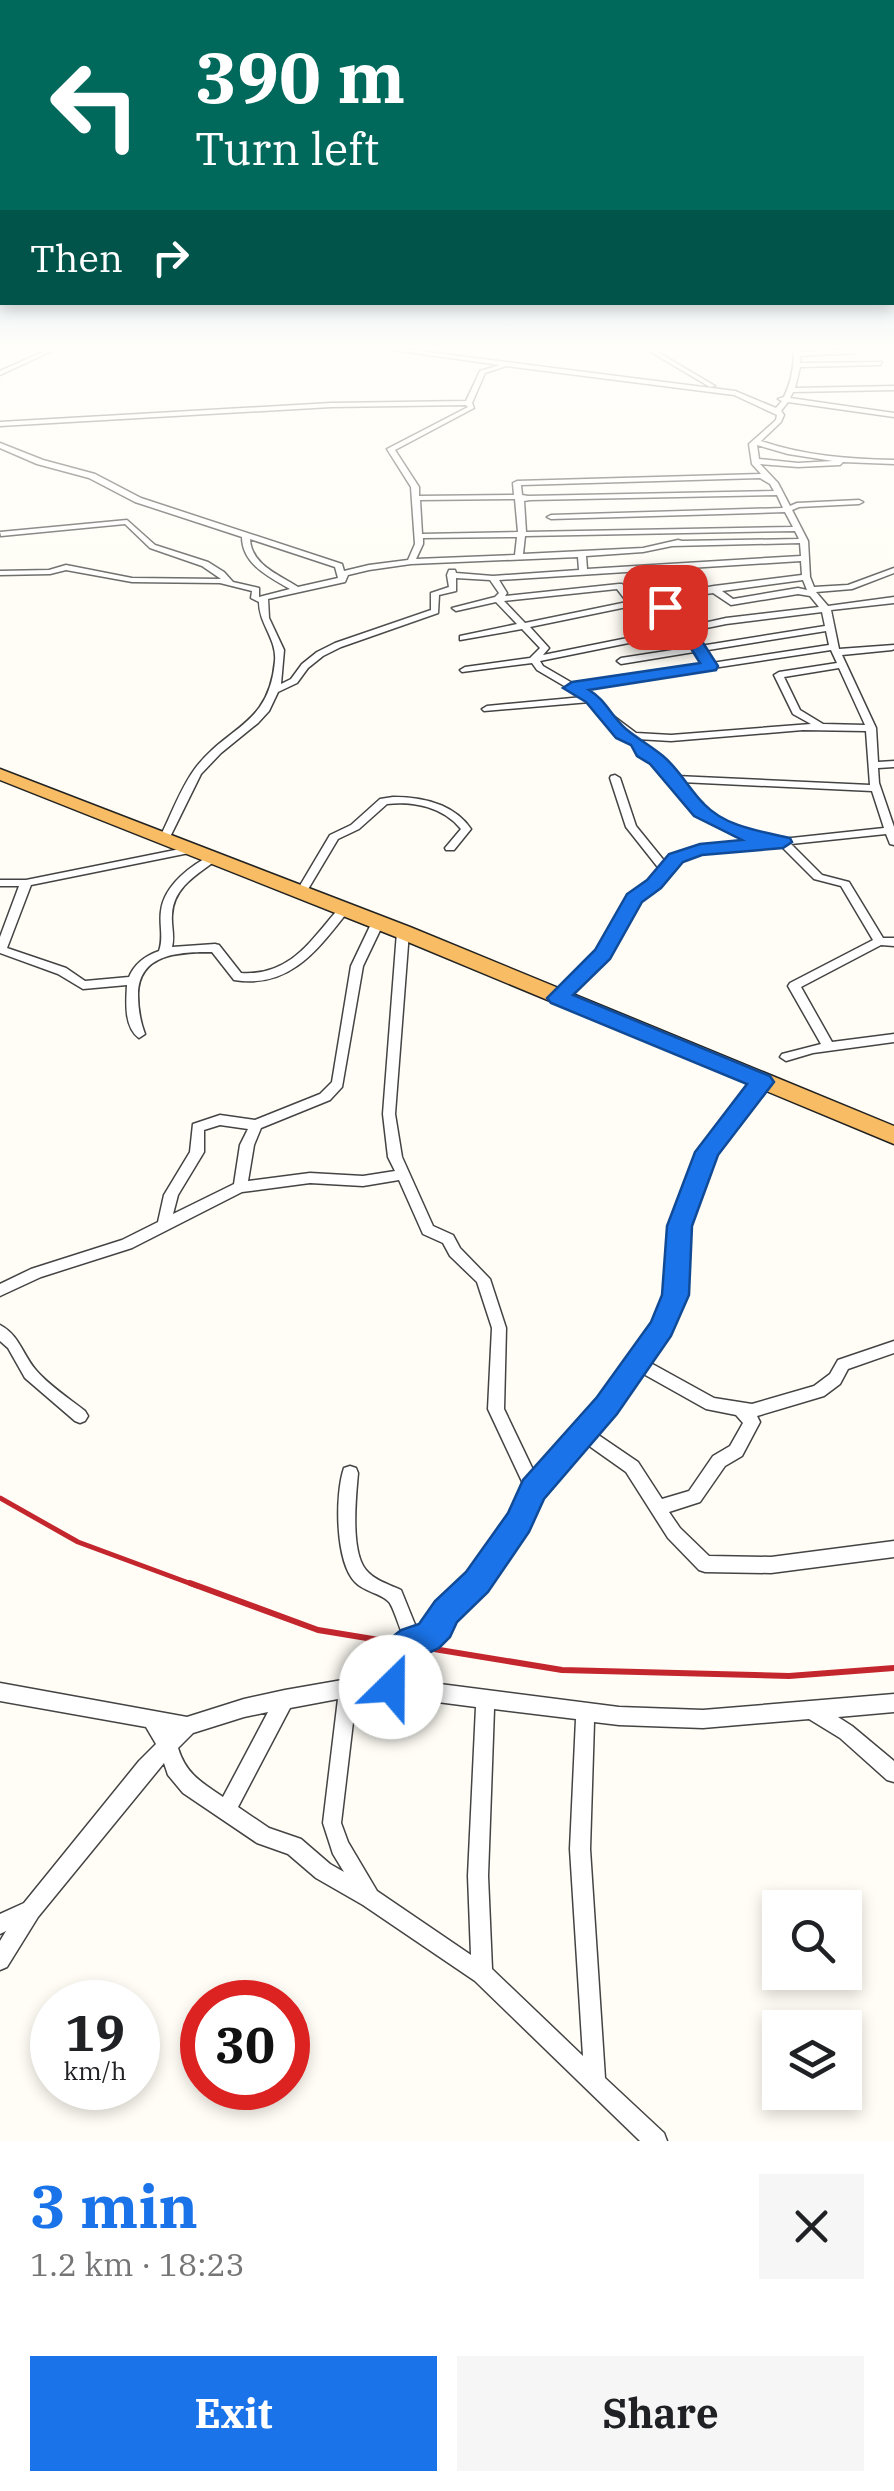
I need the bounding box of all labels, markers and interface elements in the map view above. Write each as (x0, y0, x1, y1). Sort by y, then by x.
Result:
text: 390 m (195, 31, 405, 122)
icon: left (30, 40, 160, 170)
text: Turn left (195, 119, 379, 177)
icon: right (143, 230, 198, 285)
text: Then (30, 233, 123, 282)
pin (623, 565, 708, 650)
icon: arrive (638, 580, 693, 635)
position arrow (339, 1635, 443, 1739)
map controls (762, 1890, 862, 2110)
button: search (762, 1890, 862, 1990)
speed limit sign: 30 (180, 1980, 310, 2110)
text: 19 (65, 2000, 125, 2065)
button: layers (762, 2010, 862, 2110)
text: km/h (63, 2054, 127, 2087)
text: 3 min (30, 2166, 198, 2245)
button: close (759, 2174, 864, 2279)
text: 1.2 km · 18:23 (30, 2243, 245, 2285)
button: Exit (30, 2356, 437, 2471)
button: Share (457, 2356, 864, 2471)

